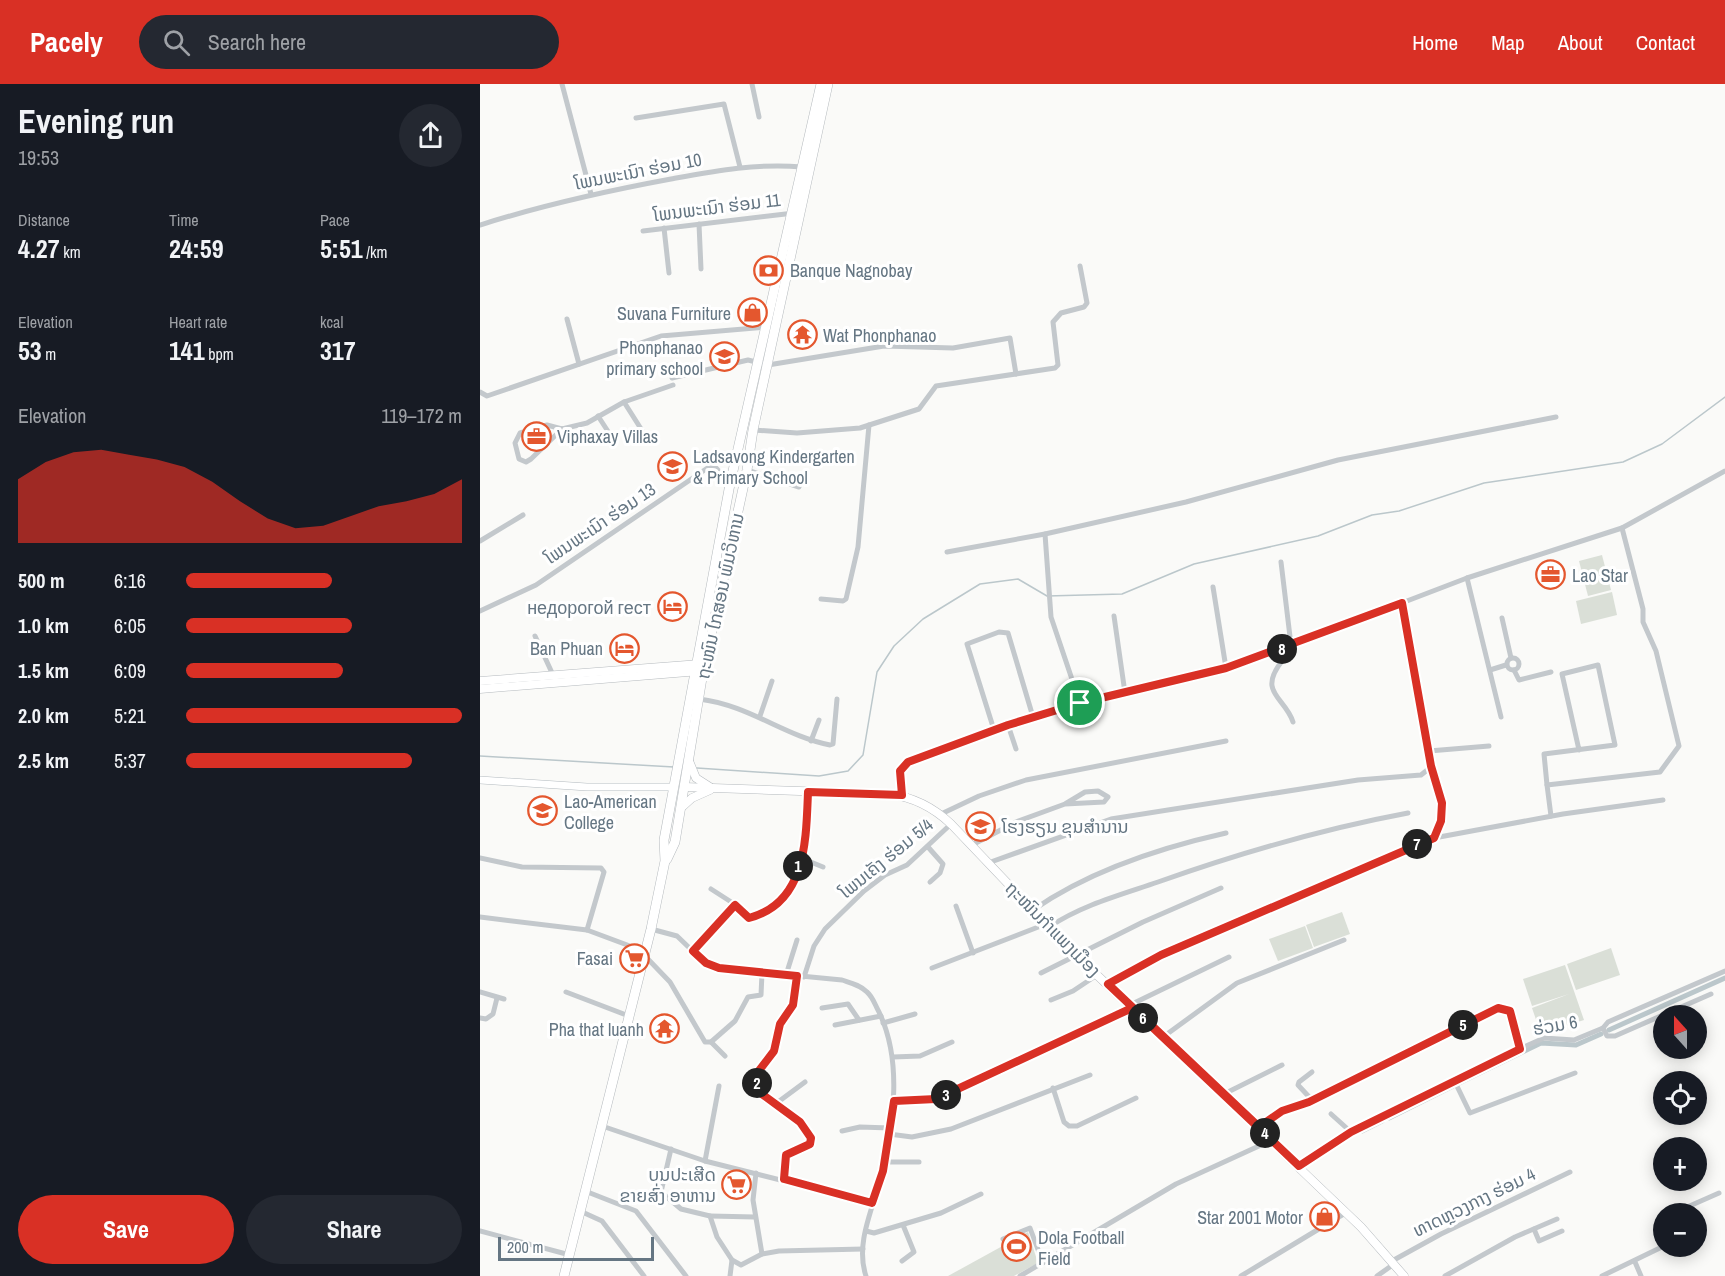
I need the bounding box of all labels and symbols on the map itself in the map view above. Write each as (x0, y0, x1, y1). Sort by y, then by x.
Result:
street label: ໂພນພະເນົາ ຮ່ອມ 10 (571, 146, 704, 196)
street label: ໂພນພະເນົາ ຮ່ອມ 11 (651, 187, 783, 227)
bank icon: Banque Nagnobay (753, 254, 785, 286)
place label: Banque Nagnobay (790, 258, 913, 283)
shop icon: Suvana Furniture (736, 297, 768, 329)
place label: Suvana Furniture (617, 301, 731, 326)
temple icon: Wat Phonphanao (786, 319, 818, 351)
place label: Wat Phonphanao (823, 323, 937, 348)
place label: Phonphanao primary school (606, 335, 703, 381)
school or university icon: Phonphanao primary school (708, 341, 740, 373)
office icon: Viphaxay Villas (520, 420, 552, 452)
place label: Viphaxay Villas (557, 424, 658, 449)
place label: Ladsavong Kindergarten & Primary School (693, 444, 855, 490)
school or university icon: Ladsavong Kindergarten & Primary School (656, 450, 688, 482)
street label: ໂພນພະເນົາ ຮ່ອມ 13 (539, 477, 660, 570)
street label: ຖະໜົນ ໄກສອນ ພົມວິຫານ (690, 510, 750, 682)
office icon: Lao Star (1535, 559, 1567, 591)
place label: Lao Star (1572, 563, 1628, 588)
hotel icon: недорогой гест (656, 591, 688, 623)
place label: недорогой гест (527, 595, 651, 620)
hotel icon: Ban Phuan (608, 632, 640, 664)
pin: 8 (1267, 634, 1297, 664)
place label: Ban Phuan (530, 636, 603, 661)
pin (1054, 677, 1105, 728)
place label: Lao-American College (564, 789, 657, 835)
school or university icon: Lao-American College (527, 795, 559, 827)
school or university icon: ໂຮງຮຽນ ຂຸນສຳນານ (965, 810, 997, 842)
street label: ໂພນເຄັງ ຮ່ອມ 5/4 (833, 812, 938, 904)
place label: ໂຮງຮຽນ ຂຸນສຳນານ (1001, 814, 1129, 839)
pin: 7 (1402, 829, 1432, 859)
pin: 1 (783, 851, 813, 881)
street label: ຖະໜົນກຳແພງເມືອງ (1000, 876, 1106, 982)
supermarket icon: Fasai (618, 942, 650, 974)
place label: Fasai (577, 946, 613, 971)
pin: 6 (1128, 1003, 1158, 1033)
north arrow (1653, 1005, 1707, 1059)
street label: ຮ່ວມ 6 (1531, 1009, 1579, 1041)
pin: 5 (1448, 1010, 1478, 1040)
temple icon: Pha that luanh (649, 1013, 681, 1045)
place label: Pha that luanh (549, 1017, 644, 1042)
pin: 2 (742, 1068, 772, 1098)
pin: 3 (931, 1080, 961, 1110)
pin: 4 (1250, 1118, 1280, 1148)
street label: ທາດຫຼວງກາງ ຮ່ອມ 4 (1408, 1161, 1540, 1243)
place label: ບຸນປະເສີດ ຂາຍສົ່ງ ອາຫານ (619, 1162, 716, 1208)
supermarket icon: ບຸນປະເສີດ ຂາຍສົ່ງ ອາຫານ (721, 1168, 753, 1200)
shop icon: Star 2001 Motor (1308, 1201, 1340, 1233)
place label: Star 2001 Motor (1197, 1205, 1303, 1230)
place label: Dola Football Field (1038, 1225, 1124, 1271)
sports icon: Dola Football Field (1001, 1231, 1033, 1263)
scale bar (498, 1234, 654, 1262)

